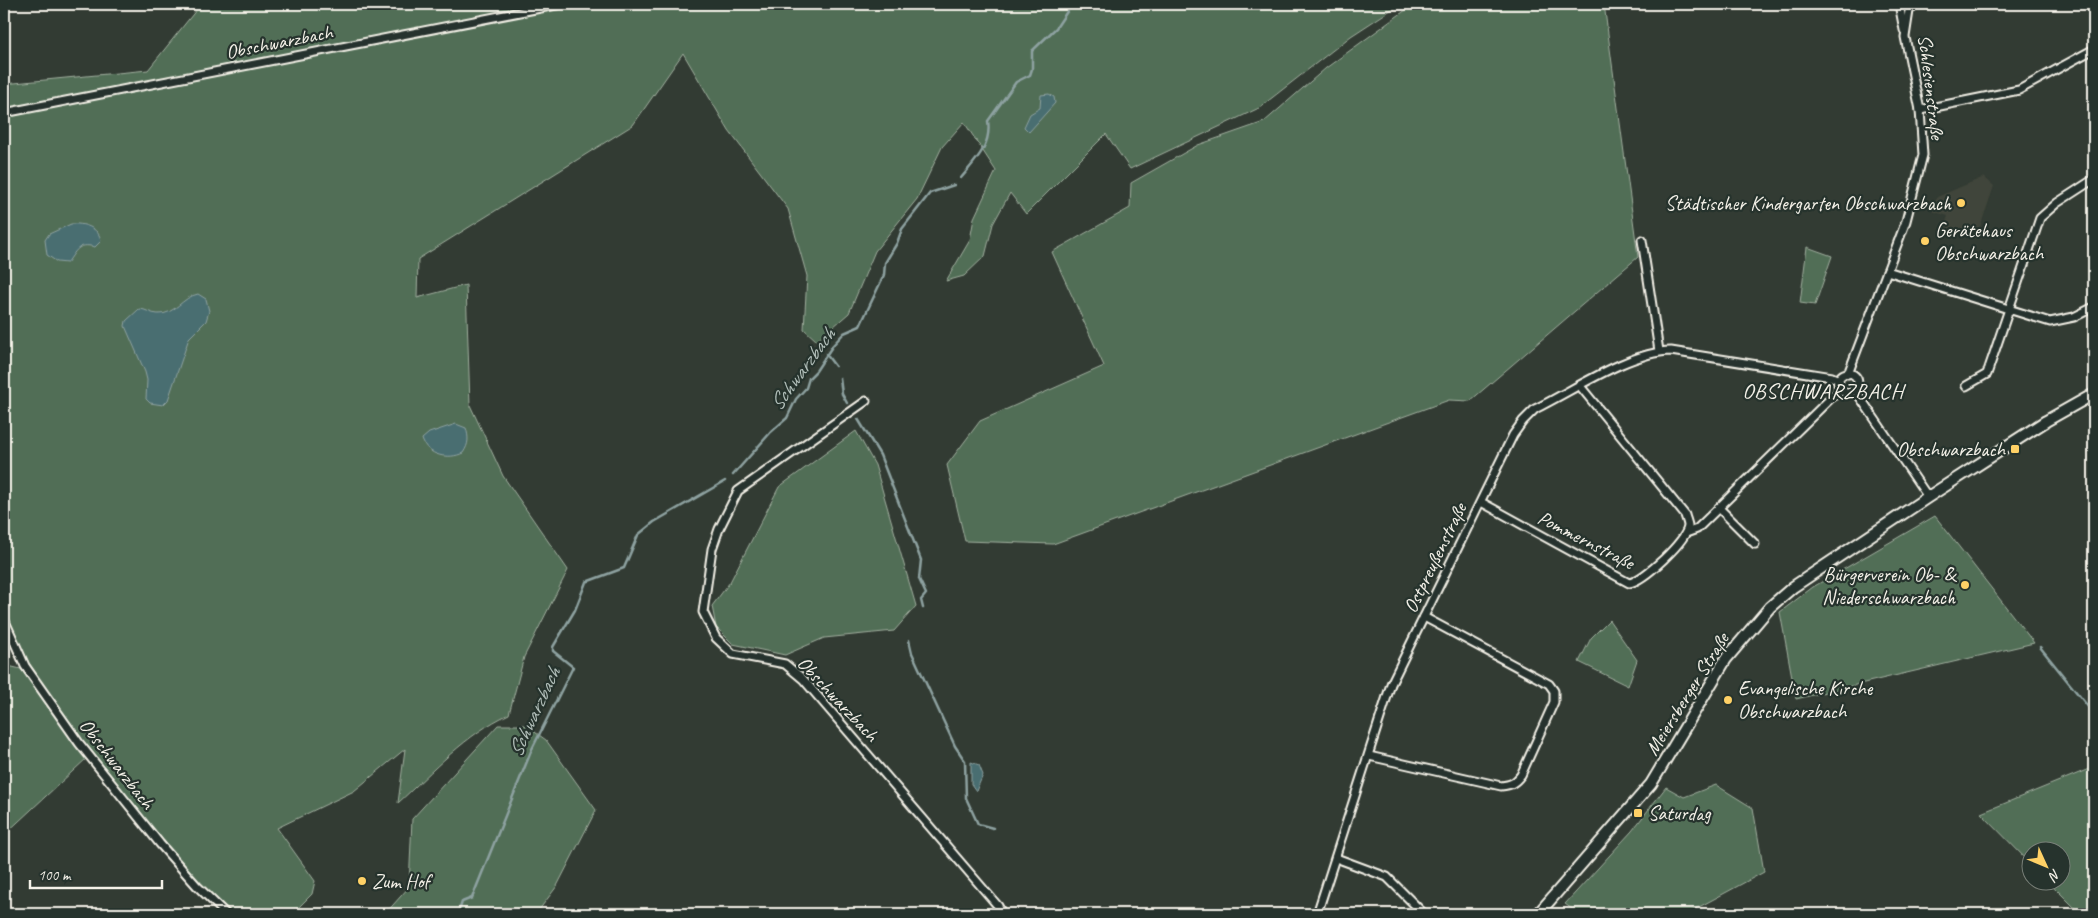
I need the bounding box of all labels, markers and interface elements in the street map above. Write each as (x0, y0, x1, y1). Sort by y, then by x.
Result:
street label: Obschwarzbach (223, 19, 336, 65)
street label: Schlesienstraße (1912, 33, 1950, 142)
place label: Städtischer Kindergarten Obschwarzbach (1665, 191, 1952, 216)
marker: Städtischer Kindergarten Obschwarzbach (1955, 197, 1967, 209)
place label: Gerätehaus Obschwarzbach (1935, 218, 2045, 266)
marker: Gerätehaus Obschwarzbach (1919, 235, 1931, 247)
water label: Schwarzbach (763, 322, 841, 415)
district label: OBSCHWARZBACH (1742, 377, 1906, 405)
place label: Obschwarzbach (1897, 437, 2007, 462)
marker: Obschwarzbach (2009, 443, 2021, 455)
street label: Ostpreußenstraße (1398, 498, 1473, 617)
street label: Pommernstraße (1533, 505, 1640, 576)
place label: Bürgerverein Ob- & Niederschwarzbach (1822, 562, 1958, 610)
marker: Bürgerverein Ob- & Niederschwarzbach (1959, 579, 1971, 591)
street label: Meiersberger Straße (1639, 627, 1735, 760)
street label: Obschwarzbach (792, 651, 885, 748)
water label: Schwarzbach (502, 662, 567, 761)
place label: Evangelische Kirche Obschwarzbach (1738, 676, 1874, 724)
marker: Evangelische Kirche Obschwarzbach (1722, 694, 1734, 706)
street label: Obschwarzbach (74, 714, 161, 816)
place label: Saturdag (1648, 801, 1712, 826)
marker: Saturdag (1632, 807, 1644, 819)
north arrow (2020, 840, 2070, 890)
scale bar (30, 858, 162, 890)
text: 100 m (38, 866, 72, 885)
text: N (2044, 866, 2064, 885)
place label: Zum Hof (372, 869, 434, 894)
marker: Zum Hof (356, 875, 368, 887)

